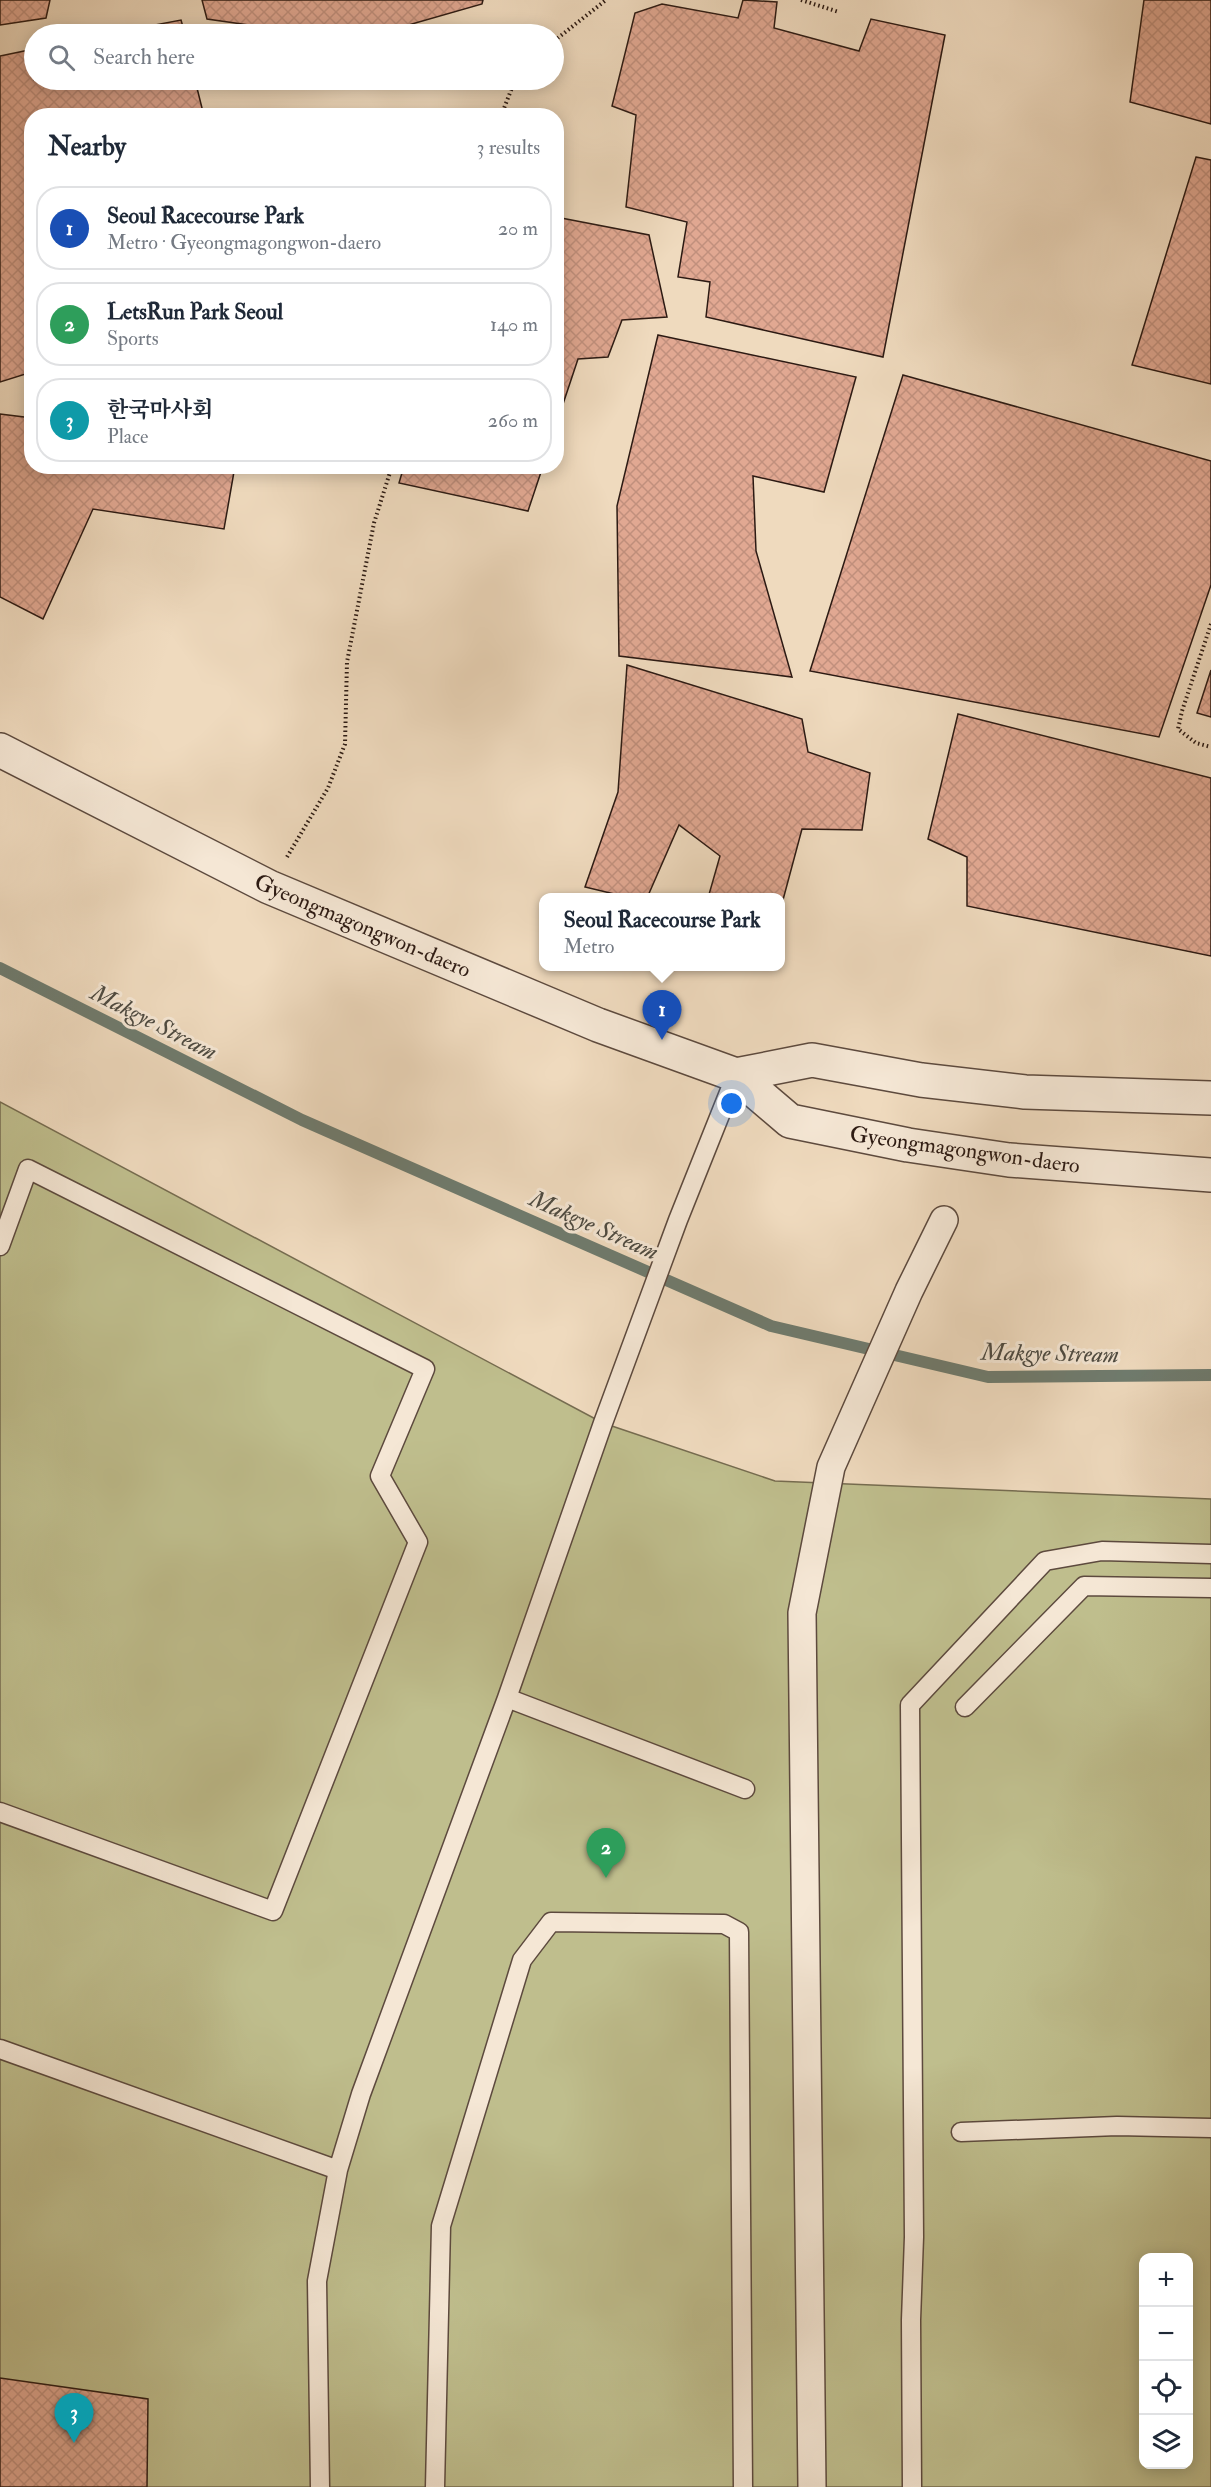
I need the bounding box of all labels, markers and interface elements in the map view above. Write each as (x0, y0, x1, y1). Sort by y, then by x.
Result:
search box (24, 24, 564, 90)
icon: search (45, 41, 78, 74)
text: Search here (93, 43, 195, 71)
text: Nearby (48, 131, 126, 163)
text: 3 results (477, 135, 540, 160)
text: Seoul Racecourse Park (107, 202, 304, 230)
text: 1 (66, 216, 73, 241)
text: 20 m (498, 216, 538, 241)
text: Metro · Gyeongmagongwon-daero (107, 230, 381, 255)
text: LetsRun Park Seoul (107, 298, 283, 326)
text: 2 (64, 312, 75, 337)
text: 140 m (490, 312, 538, 337)
text: Sports (107, 326, 159, 351)
text: 한국마사회 (107, 396, 213, 424)
text: 3 (66, 408, 73, 433)
text: 260 m (488, 408, 538, 433)
text: Place (107, 424, 148, 449)
street label: Gyeongmagongwon-daero (250, 868, 475, 984)
popup (539, 893, 785, 971)
text: Seoul Racecourse Park (564, 906, 760, 934)
text: Metro (564, 934, 614, 959)
water label: Makgye Stream (84, 976, 222, 1068)
pin: 1 (642, 990, 682, 1040)
your location (717, 1089, 746, 1118)
street label: Gyeongmagongwon-daero (848, 1120, 1082, 1180)
water label: Makgye Stream (523, 1182, 663, 1268)
water label: Makgye Stream (979, 1337, 1119, 1370)
pin: 2 (586, 1828, 626, 1878)
map controls (1139, 2253, 1193, 2469)
button: + (1139, 2253, 1193, 2307)
button: − (1139, 2307, 1193, 2361)
button: locate (1139, 2361, 1193, 2415)
pin: 3 (54, 2394, 94, 2443)
button: layers (1139, 2415, 1193, 2469)

